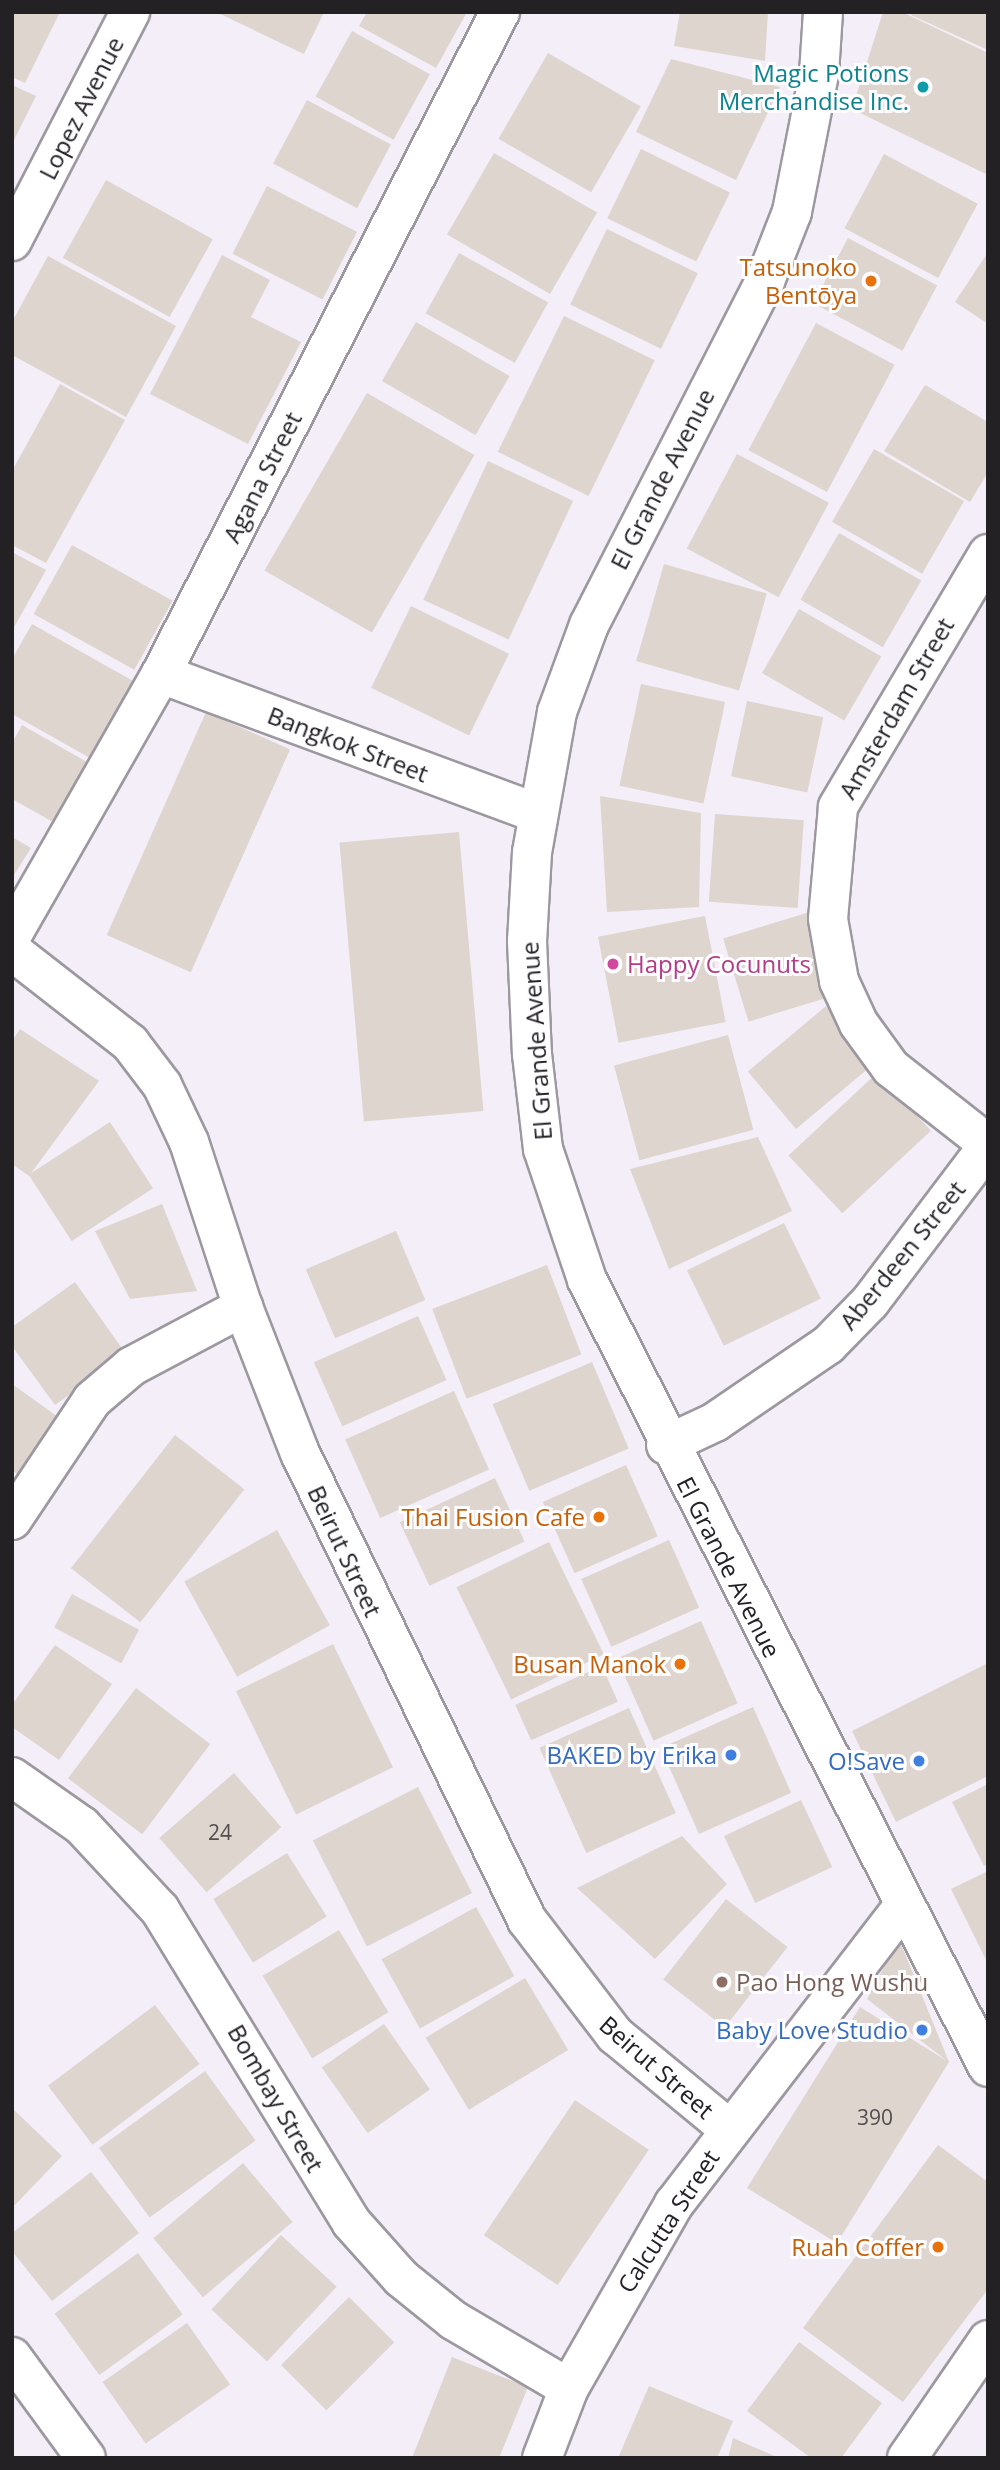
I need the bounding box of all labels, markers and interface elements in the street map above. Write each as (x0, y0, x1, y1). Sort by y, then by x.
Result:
street label: Lopez Avenue (33, 32, 129, 184)
place label: Magic Potions Merchandise Inc. (719, 59, 909, 115)
marker: Magic Potions Merchandise Inc. (915, 79, 931, 95)
place label: Tatsunoko Bentōya (740, 253, 857, 309)
marker: Tatsunoko Bentōya (863, 273, 879, 289)
street label: El Grande Avenue (604, 384, 720, 574)
street label: Agana Street (217, 407, 307, 547)
street label: Amsterdam Street (832, 612, 960, 804)
street label: Bangkok Street (264, 700, 432, 788)
street label: El Grande Avenue (515, 941, 557, 1141)
place label: Happy Cocunuts (627, 950, 811, 978)
marker: Happy Cocunuts (605, 956, 621, 972)
street label: Aberdeen Street (833, 1175, 971, 1335)
street label: El Grande Avenue (671, 1472, 787, 1662)
street label: Beirut Street (302, 1481, 388, 1621)
place label: Thai Fusion Cafe (401, 1503, 585, 1531)
marker: Thai Fusion Cafe (591, 1509, 607, 1525)
place label: Busan Manok (513, 1650, 666, 1678)
marker: Busan Manok (672, 1656, 688, 1672)
place label: BAKED by Erika (547, 1741, 717, 1769)
marker: BAKED by Erika (723, 1747, 739, 1763)
place label: O!Save (828, 1747, 905, 1775)
marker: O!Save (911, 1753, 927, 1769)
house number: 24 (208, 1819, 232, 1845)
place label: Pao Hong Wushu (736, 1968, 928, 1996)
marker: Pao Hong Wushu (714, 1974, 730, 1990)
street label: Beirut Street (594, 2010, 720, 2124)
place label: Baby Love Studio (716, 2016, 908, 2044)
street label: Bombay Street (222, 2019, 330, 2177)
marker: Baby Love Studio (914, 2022, 930, 2038)
house number: 390 (857, 2104, 893, 2130)
street label: Calcutta Street (611, 2144, 725, 2298)
place label: Ruah Coffer (791, 2233, 924, 2261)
marker: Ruah Coffer (930, 2239, 946, 2255)

